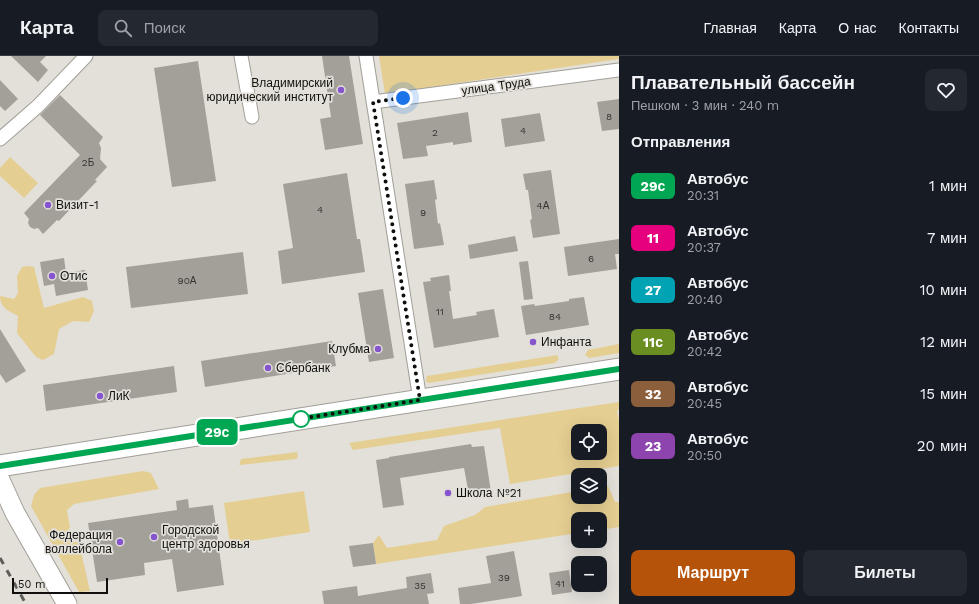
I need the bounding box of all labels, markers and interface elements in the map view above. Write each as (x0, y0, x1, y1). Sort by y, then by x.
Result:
search box (98, 10, 378, 46)
text: Карта (20, 16, 74, 39)
icon: search (112, 17, 134, 39)
text: Поиск (144, 19, 185, 37)
text: Главная (704, 20, 757, 36)
text: Карта (779, 20, 816, 36)
text: О нас (838, 20, 877, 36)
text: Контакты (899, 20, 959, 36)
button: heart (925, 69, 967, 111)
text: Плавательный бассейн (631, 71, 855, 94)
street label: улица Труда (461, 74, 532, 98)
place label: Владимирский юридический институт (207, 76, 333, 104)
marker: Владимирский юридический институт (336, 85, 346, 95)
your location (393, 88, 413, 108)
text: Пешком · 3 мин · 240 m (631, 98, 779, 113)
house number: 8 (606, 111, 612, 122)
house number: 4 (520, 125, 526, 136)
house number: 2 (432, 127, 438, 138)
text: Отправления (631, 133, 730, 151)
house number: 2Б (82, 157, 95, 168)
text: Автобус (687, 170, 749, 188)
text: 1 мин (929, 177, 967, 195)
text: 29с (641, 178, 665, 194)
text: 20:31 (687, 188, 719, 203)
place label: Визит-1 (56, 198, 99, 212)
marker: Визит-1 (43, 200, 53, 210)
house number: 4А (537, 200, 550, 211)
house number: 4 (317, 204, 323, 215)
house number: 9 (420, 207, 426, 218)
text: Автобус (687, 222, 749, 240)
text: 7 мин (927, 229, 967, 247)
text: 11 (647, 230, 659, 246)
text: 20:37 (687, 240, 721, 255)
house number: 6 (588, 253, 594, 264)
place label: Отис (60, 269, 88, 283)
marker: Отис (47, 271, 57, 281)
text: Автобус (687, 274, 749, 292)
house number: 90А (177, 275, 197, 286)
text: 10 мин (920, 281, 967, 299)
text: 27 (645, 282, 661, 298)
text: 20:40 (687, 292, 723, 307)
house number: 11 (436, 306, 444, 317)
house number: 84 (549, 311, 561, 322)
text: Автобус (687, 326, 749, 344)
text: 12 мин (920, 333, 967, 351)
text: 11с (643, 334, 663, 350)
place label: Инфанта (541, 335, 592, 349)
marker: Инфанта (528, 337, 538, 347)
place label: Клубма (328, 342, 370, 356)
marker: Клубма (373, 344, 383, 354)
text: 20:42 (687, 344, 722, 359)
place label: Сбербанк (276, 361, 331, 375)
marker: Сбербанк (263, 363, 273, 373)
text: Автобус (687, 378, 749, 396)
text: 15 мин (920, 385, 967, 403)
text: 32 (645, 386, 661, 402)
place label: ЛиК (108, 389, 130, 403)
marker: ЛиК (95, 391, 105, 401)
text: 20:45 (687, 396, 722, 411)
unlabelled marker (292, 410, 310, 428)
line badge: 29с (194, 419, 240, 445)
text: 29с (205, 424, 229, 440)
map controls (571, 424, 607, 592)
button: locate (571, 424, 607, 460)
text: Автобус (687, 430, 749, 448)
text: 20 мин (917, 437, 967, 455)
text: 23 (645, 438, 661, 454)
text: 20:50 (687, 448, 722, 463)
button: layers (571, 468, 607, 504)
place label: Школа №21 (456, 486, 521, 500)
marker: Школа №21 (443, 488, 453, 498)
button: + (571, 512, 607, 548)
place label: Городской центр здоровья (162, 523, 250, 551)
place label: Федерация воллейбола (45, 528, 112, 556)
marker: Городской центр здоровья (149, 532, 159, 542)
marker: Федерация воллейбола (115, 537, 125, 547)
button: Маршрут (631, 550, 795, 596)
button: Билеты (803, 550, 967, 596)
button: − (571, 556, 607, 592)
house number: 39 (498, 572, 510, 583)
scale bar (12, 576, 108, 595)
text: 50 m (18, 578, 45, 591)
house number: 41 (555, 578, 565, 589)
house number: 35 (414, 580, 426, 591)

